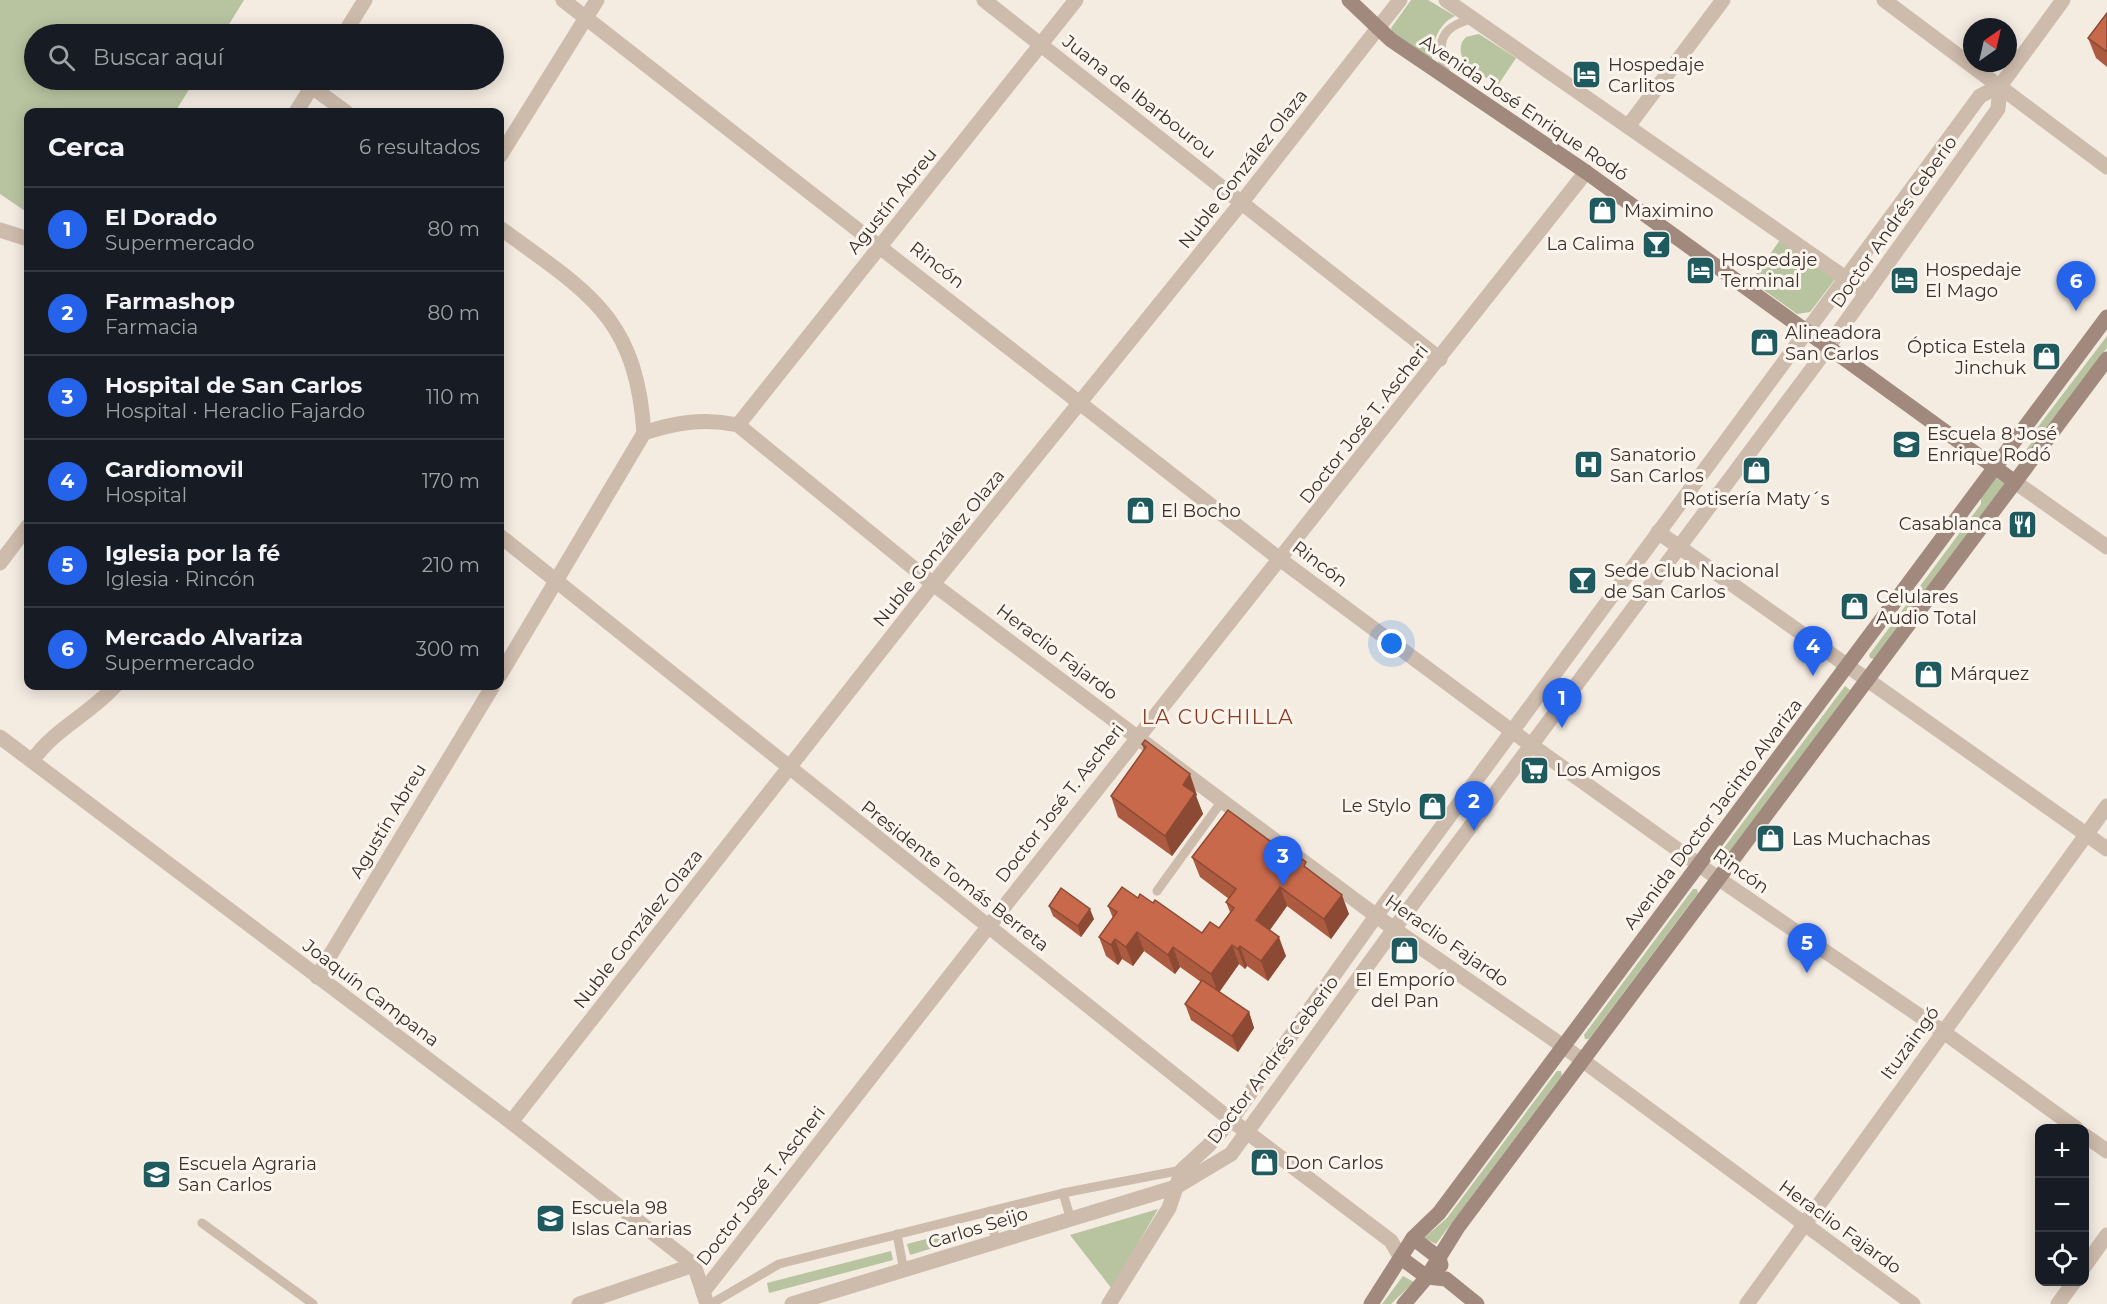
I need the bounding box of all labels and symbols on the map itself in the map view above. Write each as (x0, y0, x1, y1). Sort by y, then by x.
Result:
north arrow (1963, 18, 2017, 72)
street label: Juana de Ibarbourou (1057, 30, 1220, 164)
street label: Avenida José Enrique Rodó (1416, 30, 1632, 186)
place label: Hospedaje Carlitos (1608, 54, 1705, 97)
hotel icon: Hospedaje Carlitos (1571, 59, 1603, 91)
street label: Nuble González Olaza (1174, 85, 1312, 253)
street label: Doctor Andrés Ceberio (1826, 132, 1962, 312)
street label: Agustín Abreu (843, 144, 941, 258)
shop icon: Maximino (1587, 195, 1619, 227)
place label: Maximino (1624, 200, 1714, 222)
bar icon: La Calima (1640, 228, 1672, 260)
place label: La Calima (1546, 233, 1635, 255)
street label: Rincón (905, 237, 969, 293)
place label: Hospedaje Terminal (1721, 249, 1818, 292)
hotel icon: Hospedaje Terminal (1684, 254, 1716, 286)
place label: Hospedaje El Mago (1925, 259, 2022, 302)
pin: 6 (2056, 262, 2096, 311)
hotel icon: Hospedaje El Mago (1888, 264, 1920, 296)
place label: Alineadora San Carlos (1785, 322, 1882, 365)
shop icon: Alineadora San Carlos (1748, 327, 1780, 359)
place label: Óptica Estela Jinchuk (1907, 336, 2026, 379)
street label: Doctor José T. Ascheri (1295, 340, 1433, 508)
shop icon: Óptica Estela Jinchuk (2031, 341, 2063, 373)
place label: Escuela 8 José Enrique Rodó (1927, 423, 2057, 466)
school or university icon: Escuela 8 José Enrique Rodó (1890, 428, 1922, 460)
place label: Sanatorio San Carlos (1610, 444, 1704, 487)
hospital icon: Sanatorio San Carlos (1573, 449, 1605, 481)
shop icon: Rotisería Maty´s (1740, 454, 1772, 486)
street label: Nuble González Olaza (869, 465, 1009, 631)
place label: Rotisería Maty´s (1682, 488, 1830, 510)
shop icon: El Bocho (1124, 495, 1156, 527)
place label: El Bocho (1161, 500, 1241, 522)
restaurant icon: Casablanca (2007, 508, 2039, 540)
place label: Casablanca (1899, 513, 2002, 535)
street label: Rincón (1288, 536, 1352, 592)
place label: Sede Club Nacional de San Carlos (1604, 560, 1779, 603)
bar icon: Sede Club Nacional de San Carlos (1567, 565, 1599, 597)
place label: Celulares Audio Total (1876, 586, 1977, 629)
shop icon: Celulares Audio Total (1839, 591, 1871, 623)
street label: Heraclio Fajardo (992, 599, 1122, 705)
pin: 4 (1794, 626, 1832, 676)
your location (1377, 629, 1406, 658)
shop icon: Márquez (1913, 658, 1945, 690)
place label: Márquez (1950, 663, 2029, 685)
pin: 1 (1542, 678, 1582, 728)
street label: Avenida Doctor Jacinto Alvariza (1619, 694, 1807, 934)
district label: LA CUCHILLA (1142, 705, 1294, 729)
street label: Doctor José T. Ascheri (991, 719, 1129, 887)
supermarket icon: Los Amigos (1519, 754, 1551, 786)
place label: Los Amigos (1556, 759, 1661, 781)
street label: Agustín Abreu (345, 760, 431, 882)
pin: 2 (1454, 782, 1494, 831)
shop icon: Le Stylo (1416, 790, 1448, 822)
place label: Le Stylo (1341, 795, 1411, 817)
street label: Presidente Tomás Berreta (857, 796, 1053, 956)
shop icon: Las Muchachas (1755, 823, 1787, 855)
place label: Las Muchachas (1792, 828, 1931, 850)
pin: 3 (1264, 836, 1302, 886)
street label: Rincón (1709, 844, 1773, 898)
street label: Nuble González Olaza (569, 845, 707, 1013)
street label: Heraclio Fajardo (1381, 890, 1513, 992)
pin: 5 (1788, 924, 1826, 973)
street label: Joaquín Campana (298, 934, 443, 1051)
shop icon: El Emporío del Pan (1389, 935, 1421, 967)
place label: El Emporío del Pan (1355, 969, 1455, 1012)
street label: Doctor Andrés Ceberio (1203, 972, 1343, 1148)
street label: Ituzaingó (1876, 1002, 1944, 1084)
street label: Doctor José T. Ascheri (692, 1102, 830, 1270)
shop icon: Don Carlos (1248, 1147, 1280, 1179)
place label: Don Carlos (1285, 1152, 1383, 1174)
place label: Escuela Agraria San Carlos (178, 1153, 317, 1196)
school or university icon: Escuela Agraria San Carlos (141, 1158, 173, 1190)
street label: Heraclio Fajardo (1774, 1175, 1906, 1279)
place label: Escuela 98 Islas Canarias (571, 1197, 692, 1240)
school or university icon: Escuela 98 Islas Canarias (534, 1202, 566, 1234)
street label: Carlos Seijo (926, 1202, 1030, 1254)

